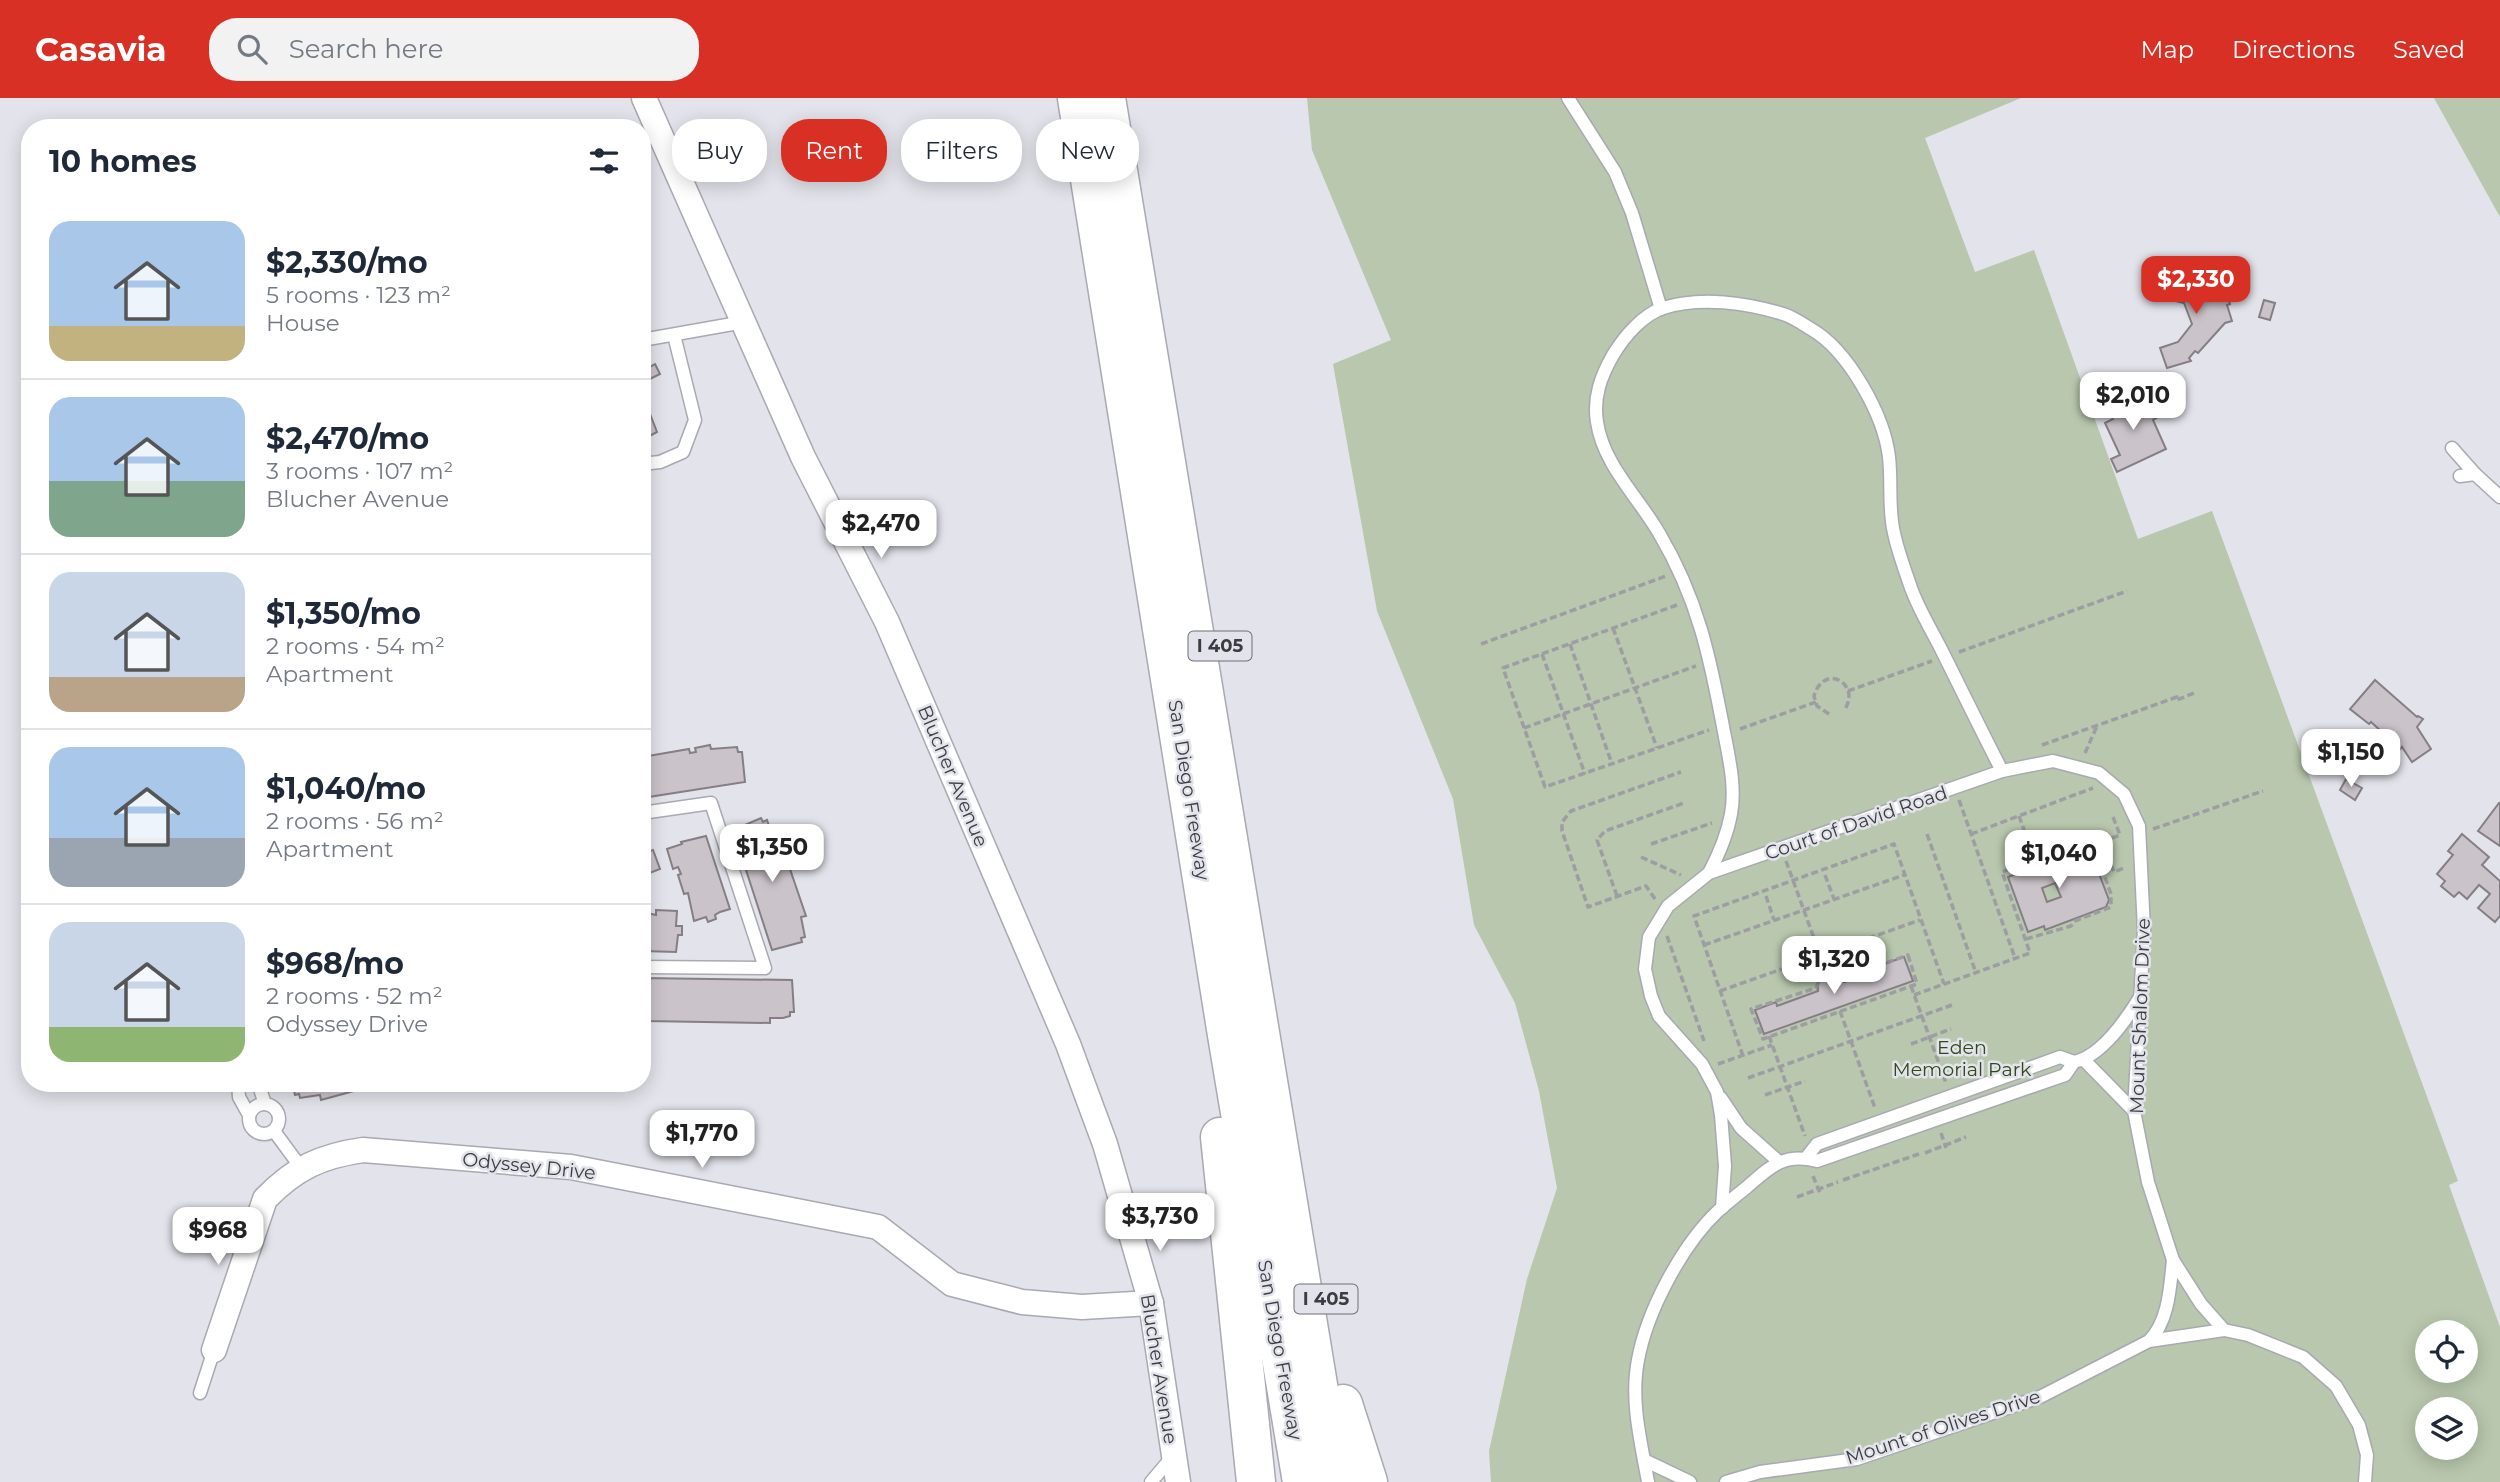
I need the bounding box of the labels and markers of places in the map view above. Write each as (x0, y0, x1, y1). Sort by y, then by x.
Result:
pin: $2,330 (2139, 256, 2253, 316)
pin: $2,010 (2076, 372, 2190, 432)
pin: $2,470 (824, 500, 938, 560)
pin: $1,150 (2294, 730, 2408, 789)
pin: $1,350 (715, 824, 829, 884)
pin: $1,040 (2002, 830, 2116, 890)
pin: $1,320 (1777, 936, 1891, 996)
pin: $1,770 (645, 1110, 759, 1170)
pin: $3,730 (1103, 1194, 1217, 1253)
pin: $968 (177, 1208, 259, 1267)

